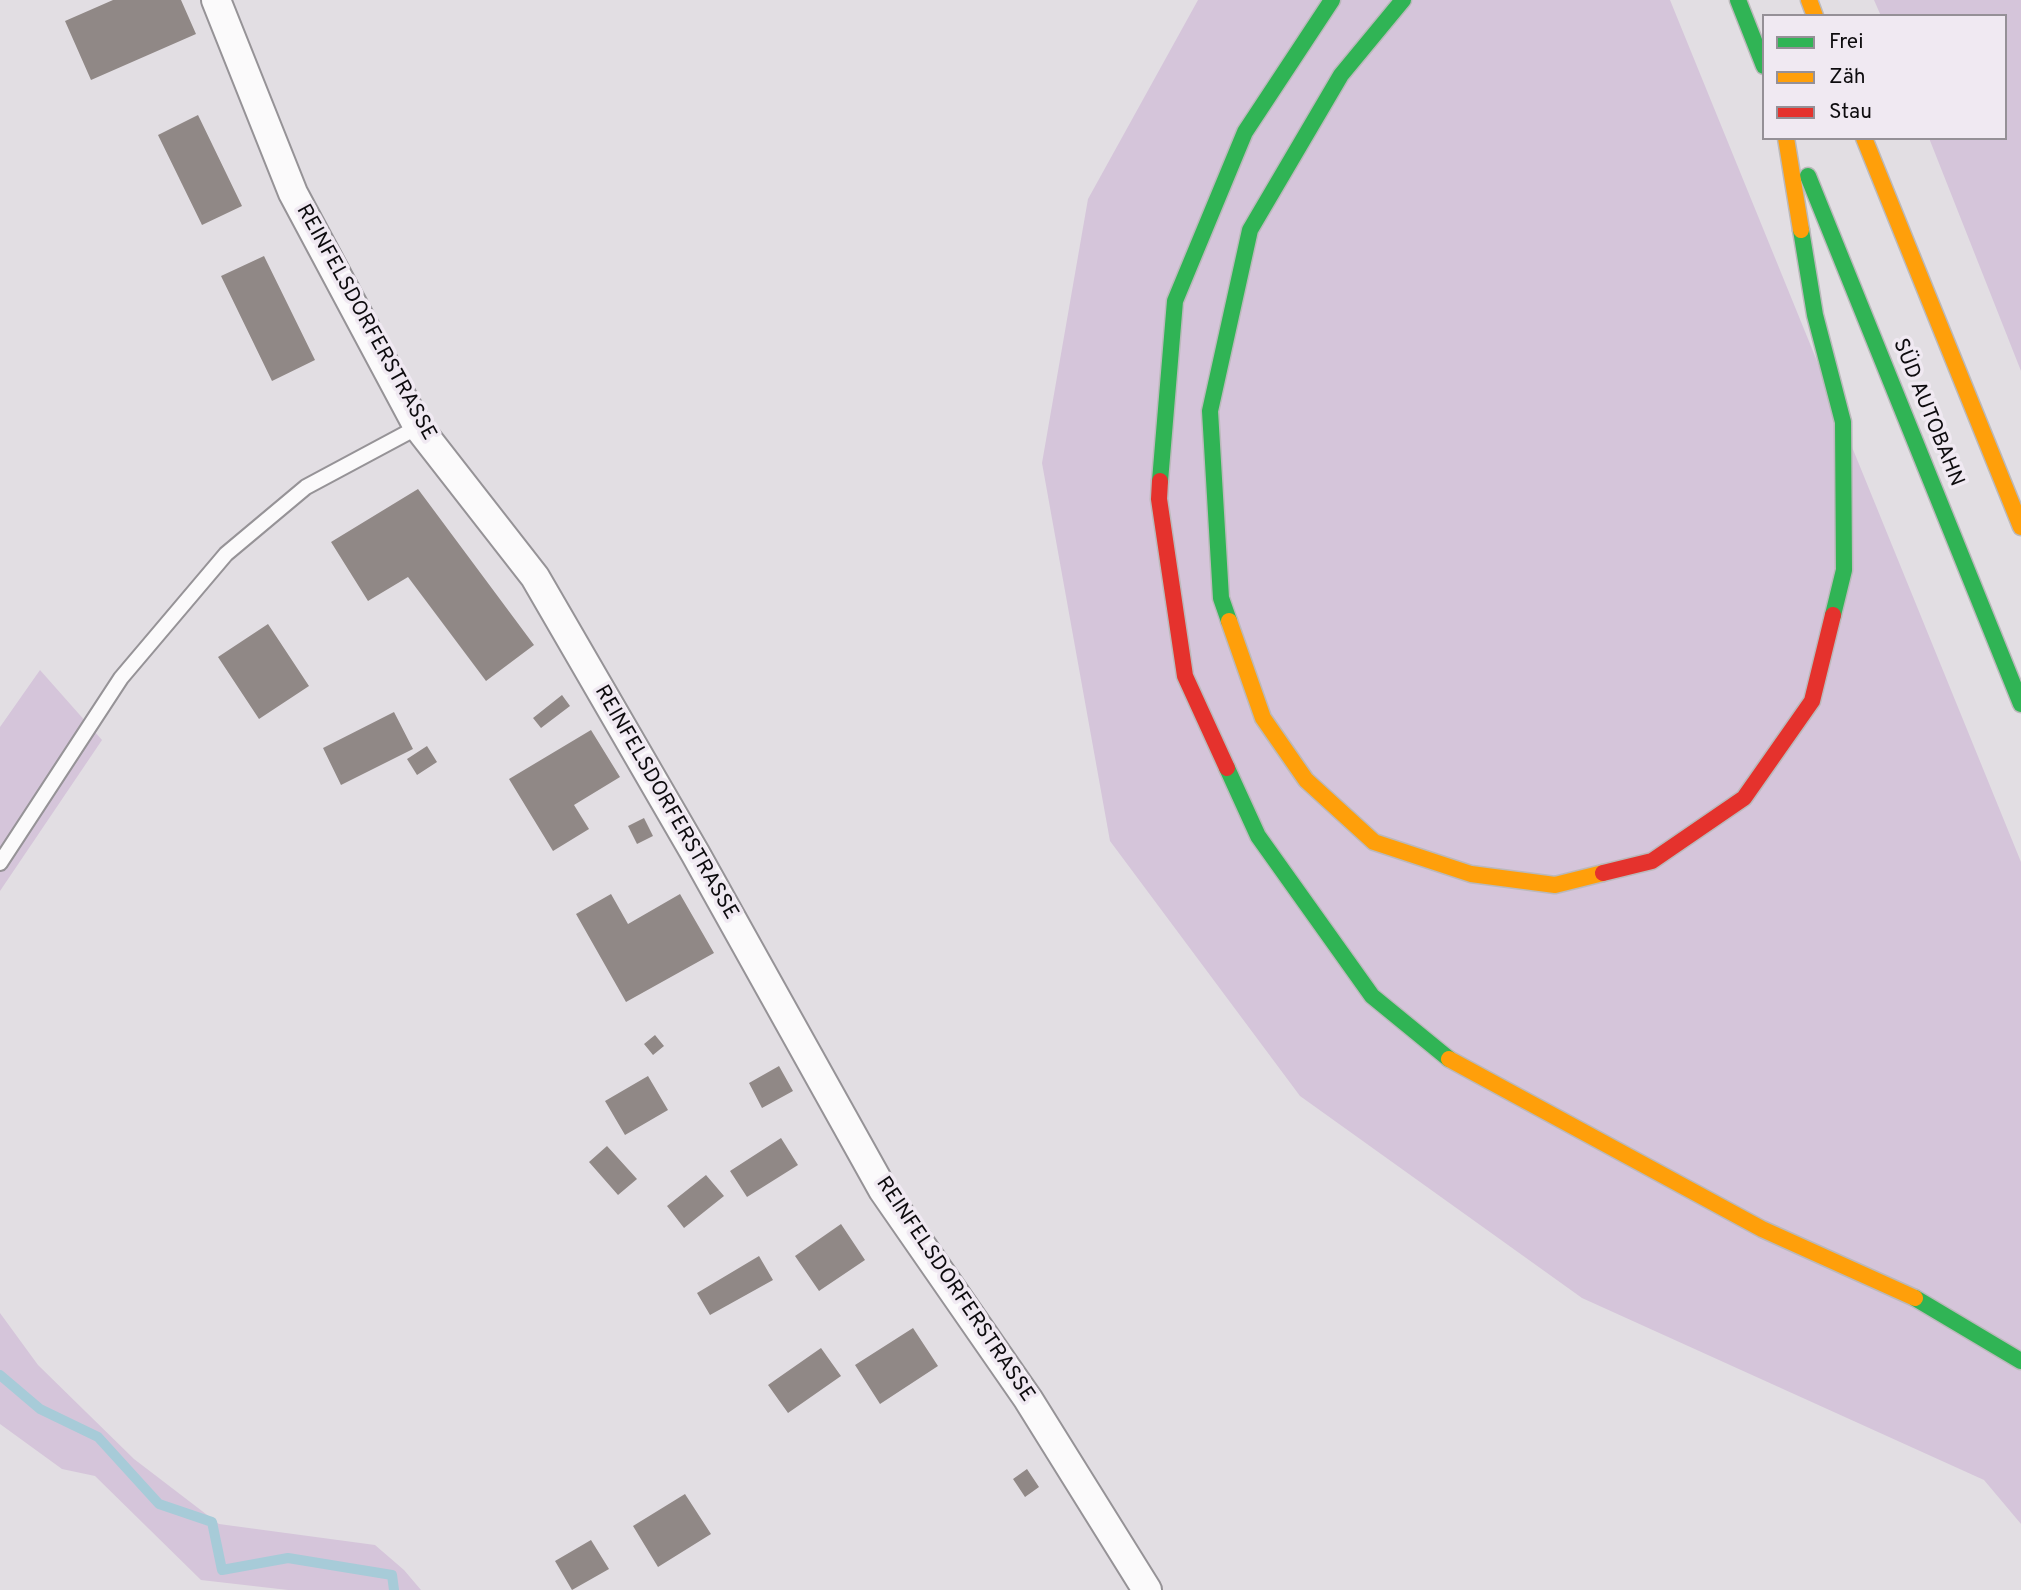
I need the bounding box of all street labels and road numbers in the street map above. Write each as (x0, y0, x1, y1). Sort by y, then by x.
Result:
street label: REINFELSDORFERSTRASSE (289, 201, 441, 445)
street label: SÜD AUTOBAHN (1886, 335, 1968, 491)
street label: REINFELSDORFERSTRASSE (588, 681, 742, 925)
street label: REINFELSDORFERSTRASSE (869, 1173, 1039, 1407)

